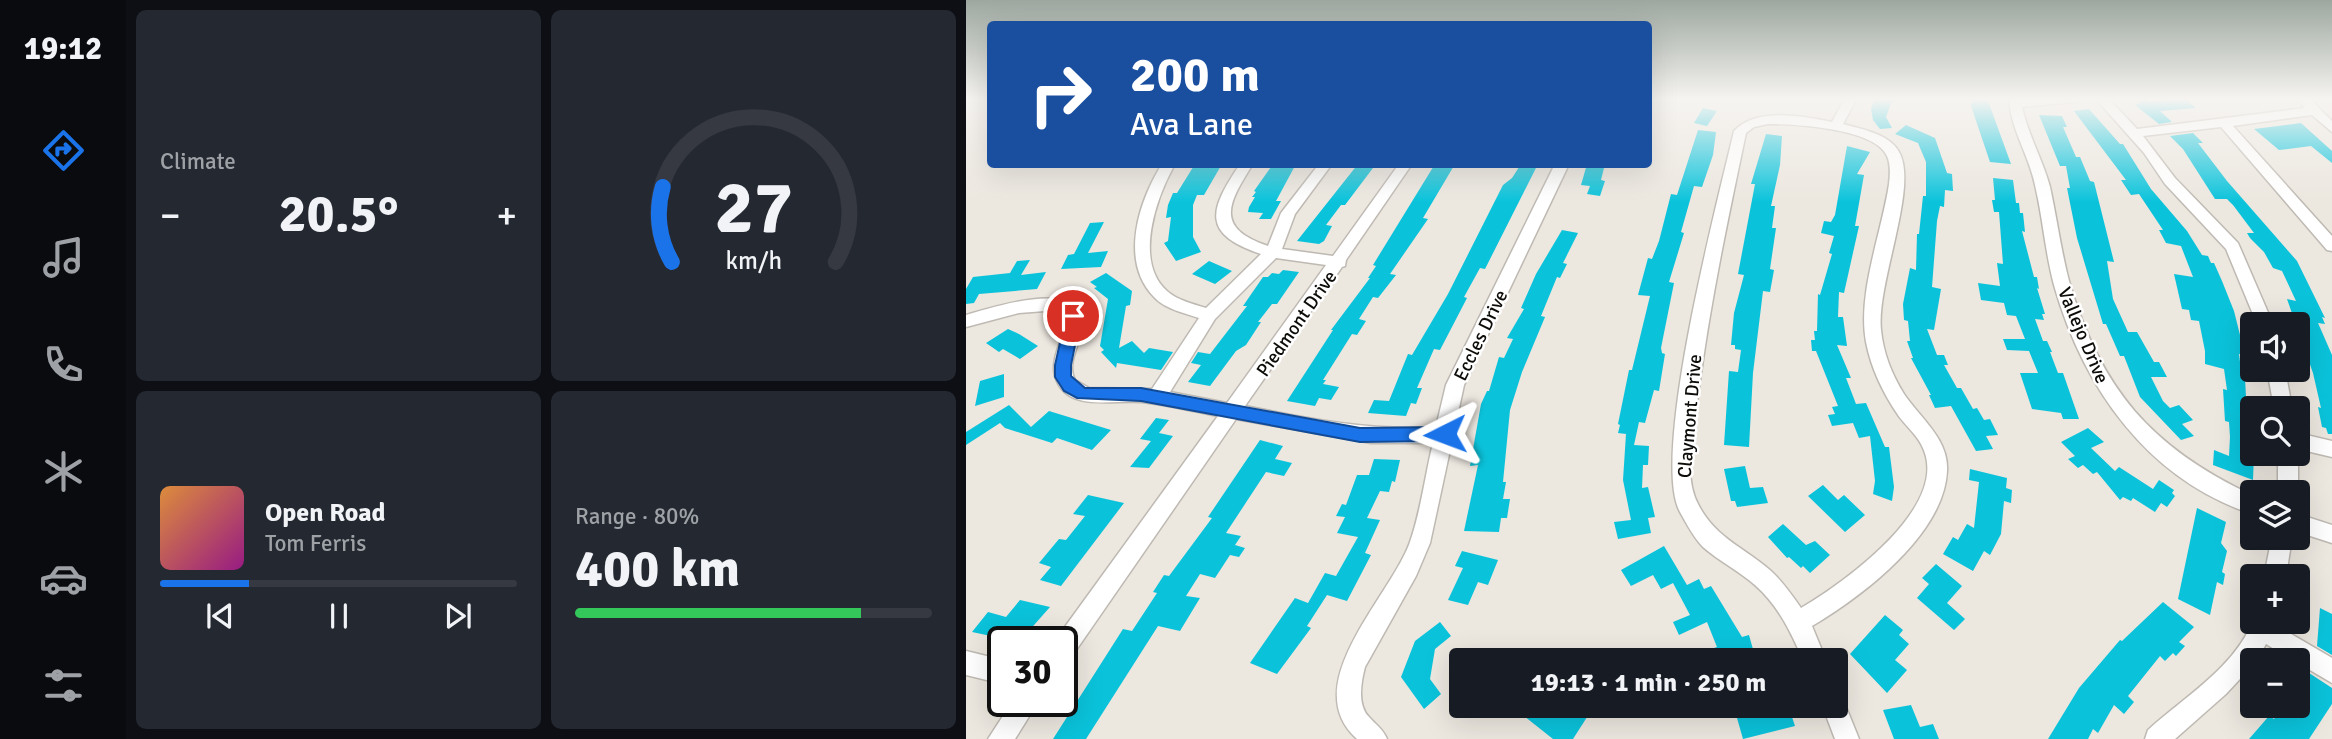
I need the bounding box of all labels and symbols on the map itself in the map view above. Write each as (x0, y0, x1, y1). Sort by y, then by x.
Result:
street label: Piedmont Drive (1251, 266, 1342, 381)
street label: Vallejo Drive (2052, 284, 2114, 387)
pin (1043, 286, 1103, 346)
street label: Eccles Drive (1449, 286, 1513, 385)
street label: Claymont Drive (1673, 353, 1707, 479)
position arrow (1408, 397, 1482, 471)
speed limit sign: 30 (987, 626, 1078, 717)

